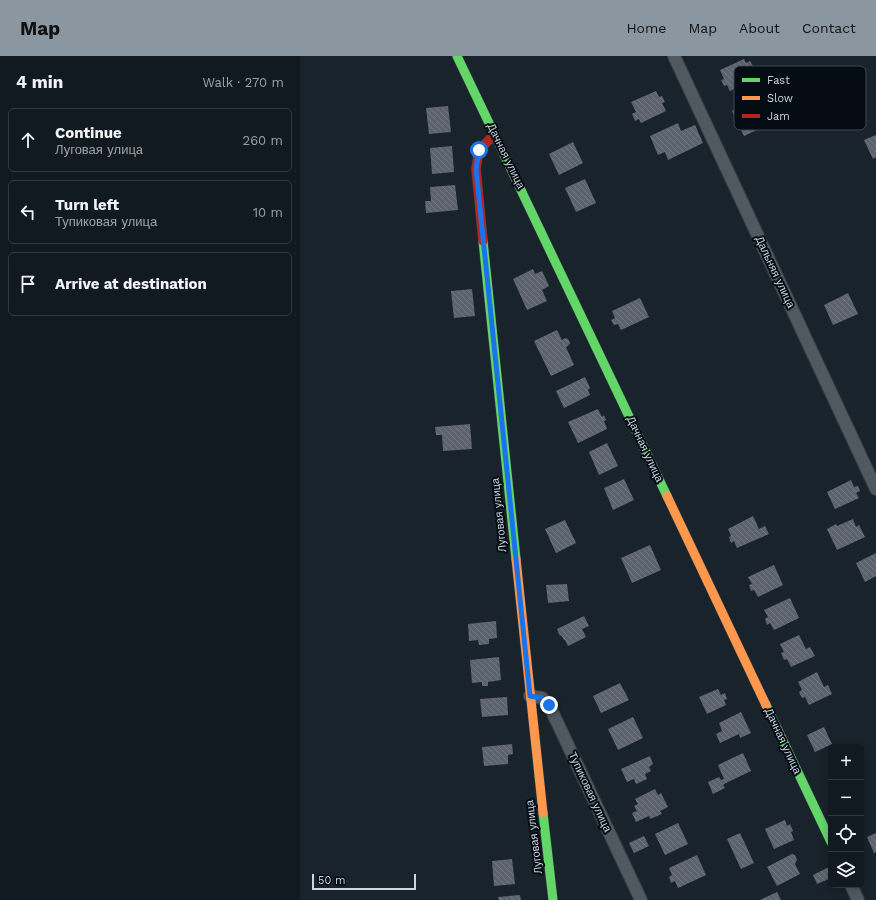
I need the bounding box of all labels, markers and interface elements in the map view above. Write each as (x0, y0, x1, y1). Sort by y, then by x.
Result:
text: Map (20, 17, 60, 40)
text: Home (626, 20, 666, 36)
text: Map (688, 20, 717, 36)
text: About (739, 20, 780, 36)
text: Contact (802, 20, 856, 36)
legend (734, 66, 866, 130)
text: 4 min (16, 72, 63, 92)
text: Fast (767, 74, 790, 87)
text: Walk · 270 m (203, 75, 284, 90)
text: Slow (767, 92, 793, 105)
text: Jam (767, 110, 790, 123)
street label: Дачная улица (485, 121, 528, 192)
text: Continue (55, 124, 122, 142)
icon: ahead (17, 129, 39, 151)
text: 260 m (243, 133, 283, 148)
route start (470, 141, 488, 159)
text: Луговая улица (55, 142, 143, 157)
text: Turn left (55, 196, 119, 214)
icon: left (17, 201, 39, 223)
text: 10 m (253, 205, 283, 220)
text: Тупиковая улица (55, 214, 157, 229)
street label: Дальняя улица (753, 234, 798, 311)
icon: arrive (17, 273, 39, 295)
text: Arrive at destination (55, 275, 207, 293)
street label: Дачная улица (624, 414, 666, 485)
street label: Луговая улица (489, 476, 509, 553)
route end (540, 696, 558, 714)
street label: Дачная улица (762, 706, 804, 777)
map controls (828, 744, 864, 888)
button: + (828, 744, 864, 780)
street label: Тупиковая улица (566, 750, 615, 835)
button: − (828, 780, 864, 816)
street label: Луговая улица (523, 798, 545, 875)
button: locate (828, 816, 864, 852)
button: layers (828, 852, 864, 888)
scale bar (312, 872, 416, 891)
text: 50 m (318, 874, 345, 887)

